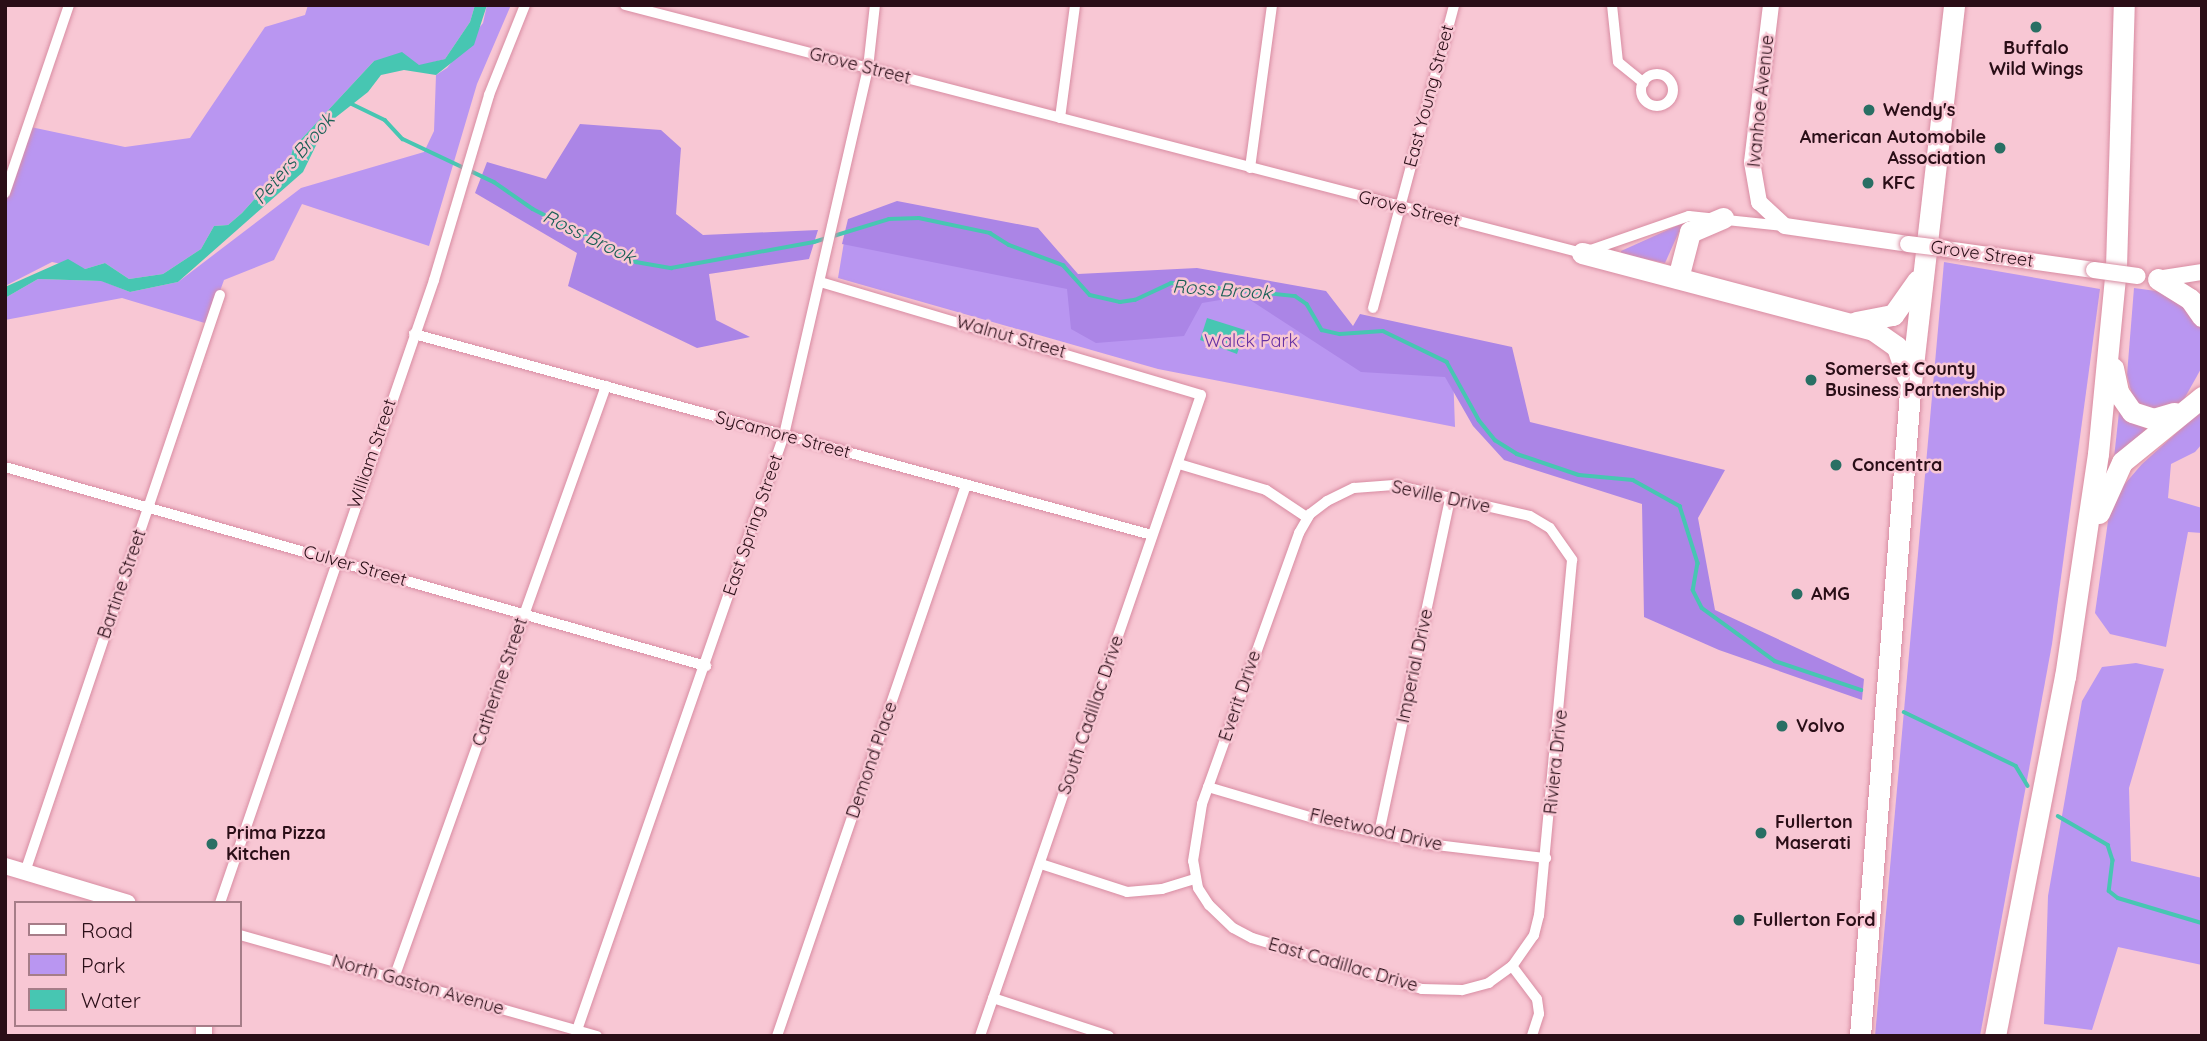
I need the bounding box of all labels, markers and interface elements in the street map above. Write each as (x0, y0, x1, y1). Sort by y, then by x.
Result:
marker: Buffalo Wild Wings (2028, 19, 2044, 35)
street label: East Young Street (1400, 22, 1458, 170)
street label: Ivanhoe Avenue (1743, 34, 1779, 168)
place label: Buffalo Wild Wings (1989, 38, 2083, 80)
street label: Grove Street (807, 43, 913, 89)
place label: Wendy's (1883, 99, 1955, 121)
marker: Wendy's (1861, 102, 1877, 118)
water label: Peters Brook (248, 109, 340, 209)
place label: American Automobile Association (1800, 127, 1986, 170)
marker: American Automobile Association (1992, 140, 2008, 156)
place label: KFC (1882, 172, 1915, 194)
marker: KFC (1860, 175, 1876, 191)
street label: Grove Street (1356, 186, 1462, 232)
water label: Ross Brook (539, 205, 639, 269)
street label: Grove Street (1929, 236, 2035, 272)
water label: Ross Brook (1172, 275, 1272, 305)
street label: Walnut Street (954, 311, 1068, 363)
park label: Walck Park (1204, 330, 1298, 352)
place label: Somerset County Business Partnership (1825, 359, 2005, 402)
marker: Somerset County Business Partnership (1803, 372, 1819, 388)
street label: William Street (343, 396, 401, 512)
street label: Sycamore Street (713, 407, 853, 463)
street label: East Spring Street (719, 451, 787, 599)
place label: Concentra (1852, 454, 1942, 476)
marker: Concentra (1826, 455, 1846, 475)
street label: Seville Drive (1390, 476, 1492, 518)
street label: Bartine Street (93, 526, 151, 642)
street label: Culver Street (301, 541, 409, 591)
place label: AMG (1811, 583, 1850, 605)
marker: AMG (1789, 586, 1805, 602)
street label: Imperial Drive (1392, 607, 1438, 725)
street label: Catherine Street (468, 615, 532, 749)
street label: South Cadillac Drive (1054, 633, 1128, 797)
street label: Everit Drive (1214, 648, 1266, 744)
street label: Demond Place (842, 699, 902, 821)
street label: Riviera Drive (1540, 709, 1572, 815)
place label: Volvo (1796, 715, 1845, 737)
marker: Volvo (1774, 718, 1790, 734)
street label: Fleetwood Drive (1307, 804, 1445, 856)
place label: Fullerton Maserati (1775, 812, 1853, 854)
place label: Prima Pizza Kitchen (226, 823, 326, 866)
marker: Fullerton Maserati (1753, 825, 1769, 841)
marker: Prima Pizza Kitchen (204, 836, 220, 852)
legend (14, 901, 242, 1027)
place label: Fullerton Ford (1753, 909, 1875, 931)
marker: Fullerton Ford (1731, 912, 1747, 928)
text: Road (81, 917, 133, 943)
street label: East Cadillac Drive (1266, 933, 1420, 997)
street label: North Gaston Avenue (329, 950, 507, 1020)
text: Park (81, 952, 125, 978)
text: Water (81, 987, 141, 1013)

